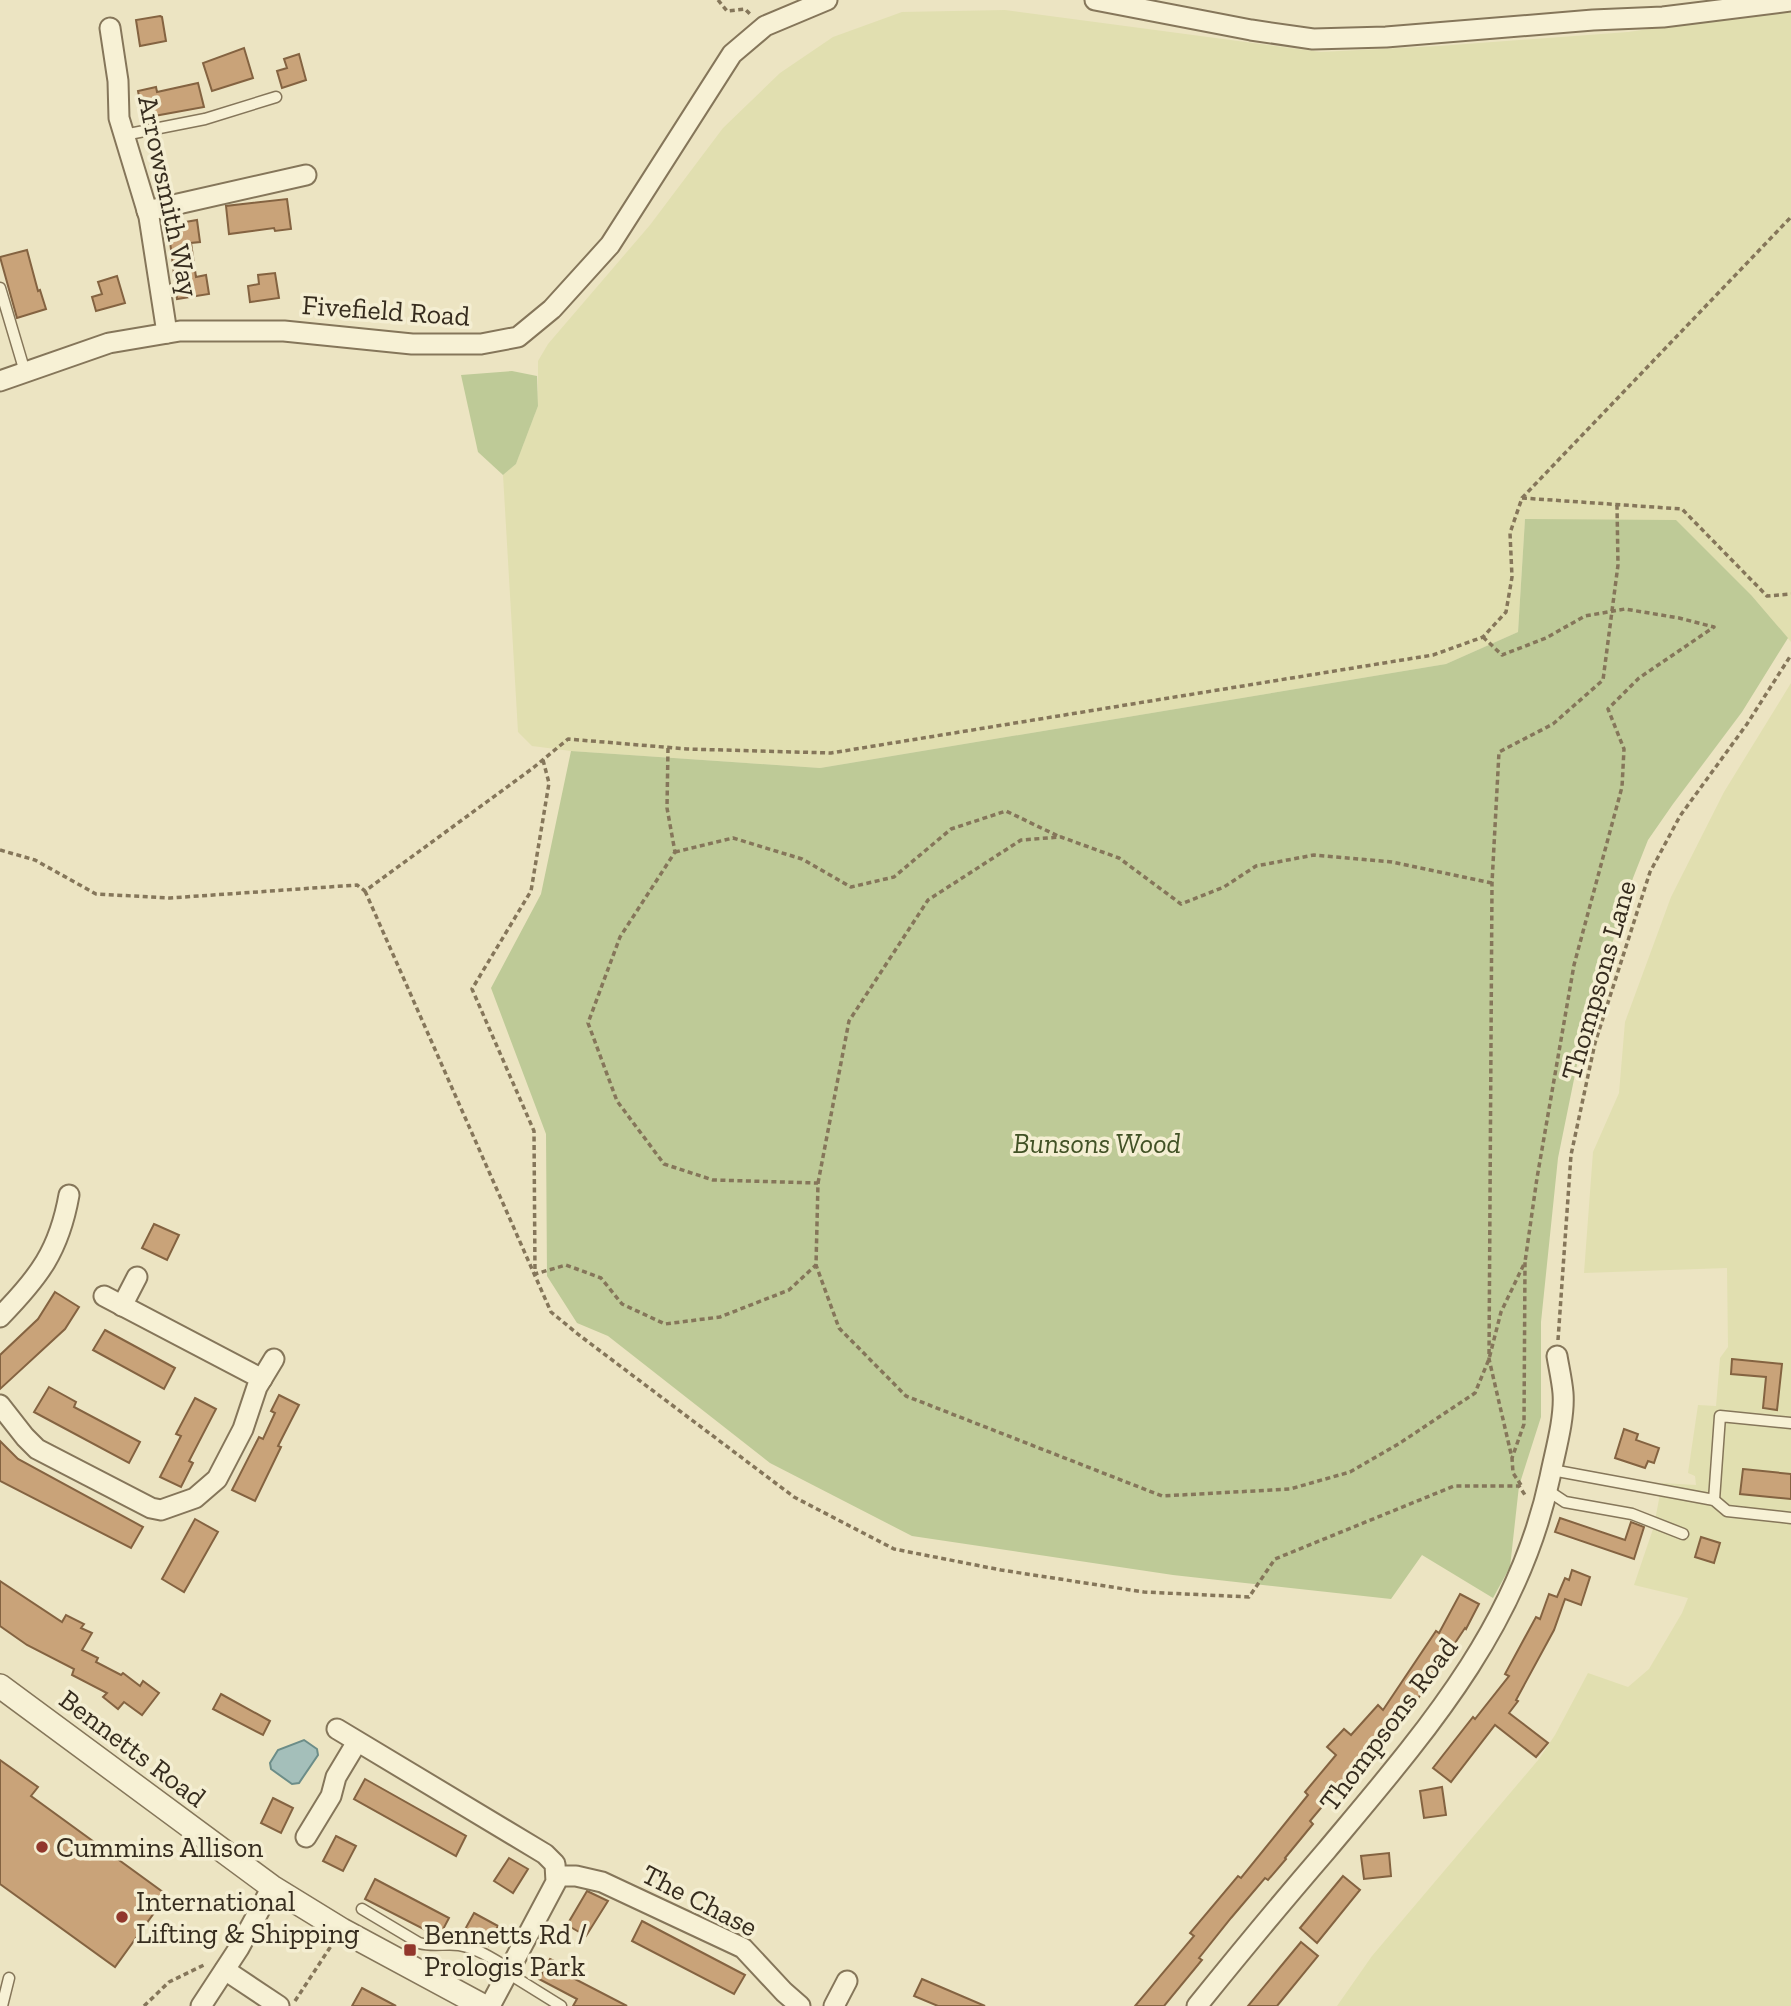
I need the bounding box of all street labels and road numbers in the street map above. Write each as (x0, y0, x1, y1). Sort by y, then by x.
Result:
street label: Arrowsmith Way (131, 93, 206, 300)
street label: Fivefield Road (301, 288, 471, 333)
street label: Thompsons Lane (1554, 876, 1643, 1084)
street label: Thompsons Road (1312, 1631, 1464, 1817)
street label: Bennetts Road (53, 1683, 212, 1814)
street label: The Chase (636, 1857, 763, 1944)

